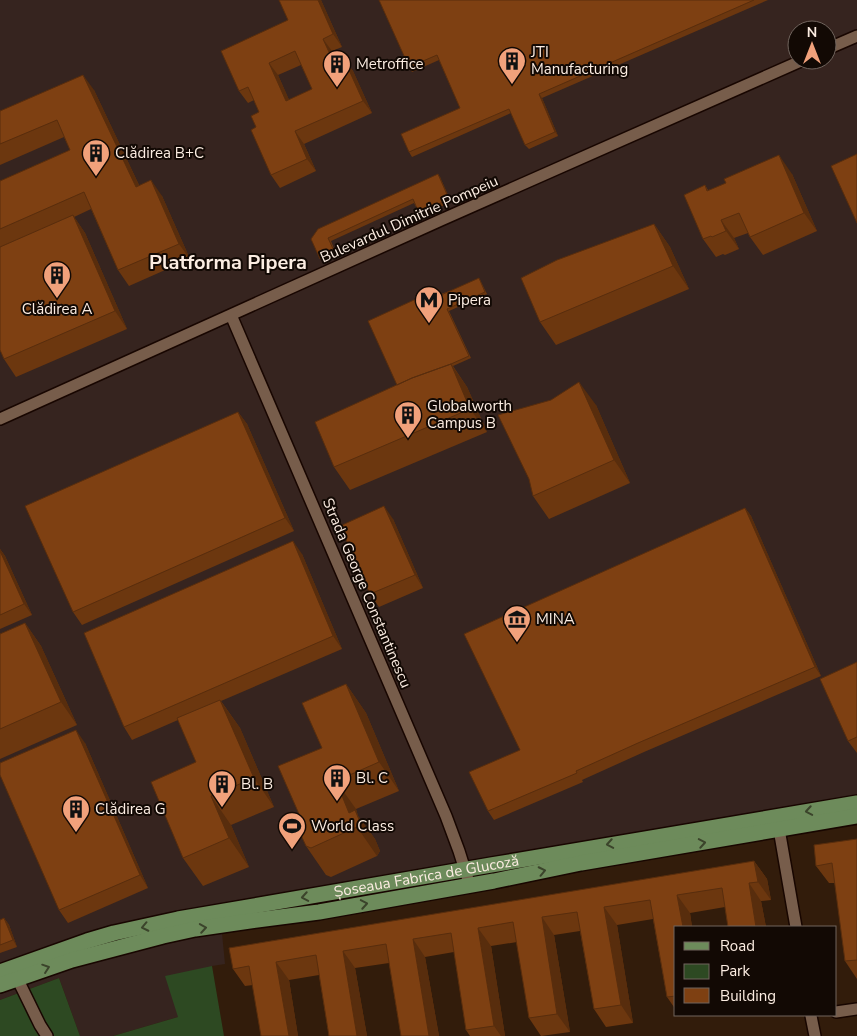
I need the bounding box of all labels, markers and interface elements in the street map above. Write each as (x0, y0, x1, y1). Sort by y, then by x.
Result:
north arrow (787, 20, 837, 70)
text: N (807, 23, 817, 42)
place label: JTI Manufacturing (530, 42, 628, 79)
building icon: JTI Manufacturing (497, 46, 527, 85)
building icon: Metroffice (322, 49, 352, 88)
place label: Metroffice (356, 54, 424, 74)
building icon: Clădirea B+C (81, 138, 111, 177)
place label: Clădirea B+C (115, 143, 204, 163)
street label: Bulevardul Dimitrie Pompeiu (317, 171, 501, 267)
district label: Platforma Pipera (149, 249, 307, 276)
building icon: Clădirea A (42, 260, 72, 299)
metro station icon: Pipera (414, 285, 444, 324)
place label: Pipera (448, 290, 491, 310)
place label: Clădirea A (22, 299, 92, 319)
place label: Globalworth Campus B (427, 396, 512, 433)
building icon: Globalworth Campus B (393, 400, 423, 439)
street label: Strada George Constantinescu (318, 495, 416, 691)
museum icon: MINA (502, 604, 532, 643)
place label: MINA (536, 609, 575, 629)
building icon: Bl. C (322, 763, 352, 802)
place label: Bl. C (356, 768, 388, 788)
building icon: Bl. B (207, 769, 237, 808)
place label: Bl. B (241, 774, 273, 794)
building icon: Clădirea G (61, 794, 91, 833)
place label: Clădirea G (95, 799, 166, 819)
one-way arrow (805, 805, 813, 815)
sports icon: World Class (277, 811, 307, 850)
place label: World Class (311, 816, 394, 836)
one-way arrow (697, 838, 706, 848)
one-way arrow (605, 839, 614, 849)
street label: Șoseaua Fabrica de Glucoză (332, 850, 520, 902)
one-way arrow (537, 867, 546, 877)
one-way arrow (301, 892, 309, 902)
one-way arrow (360, 900, 368, 910)
one-way arrow (141, 921, 150, 931)
one-way arrow (200, 923, 208, 934)
legend (674, 926, 837, 1016)
text: Road (720, 936, 755, 956)
text: Park (720, 961, 750, 981)
one-way arrow (41, 964, 50, 974)
text: Building (720, 986, 776, 1006)

